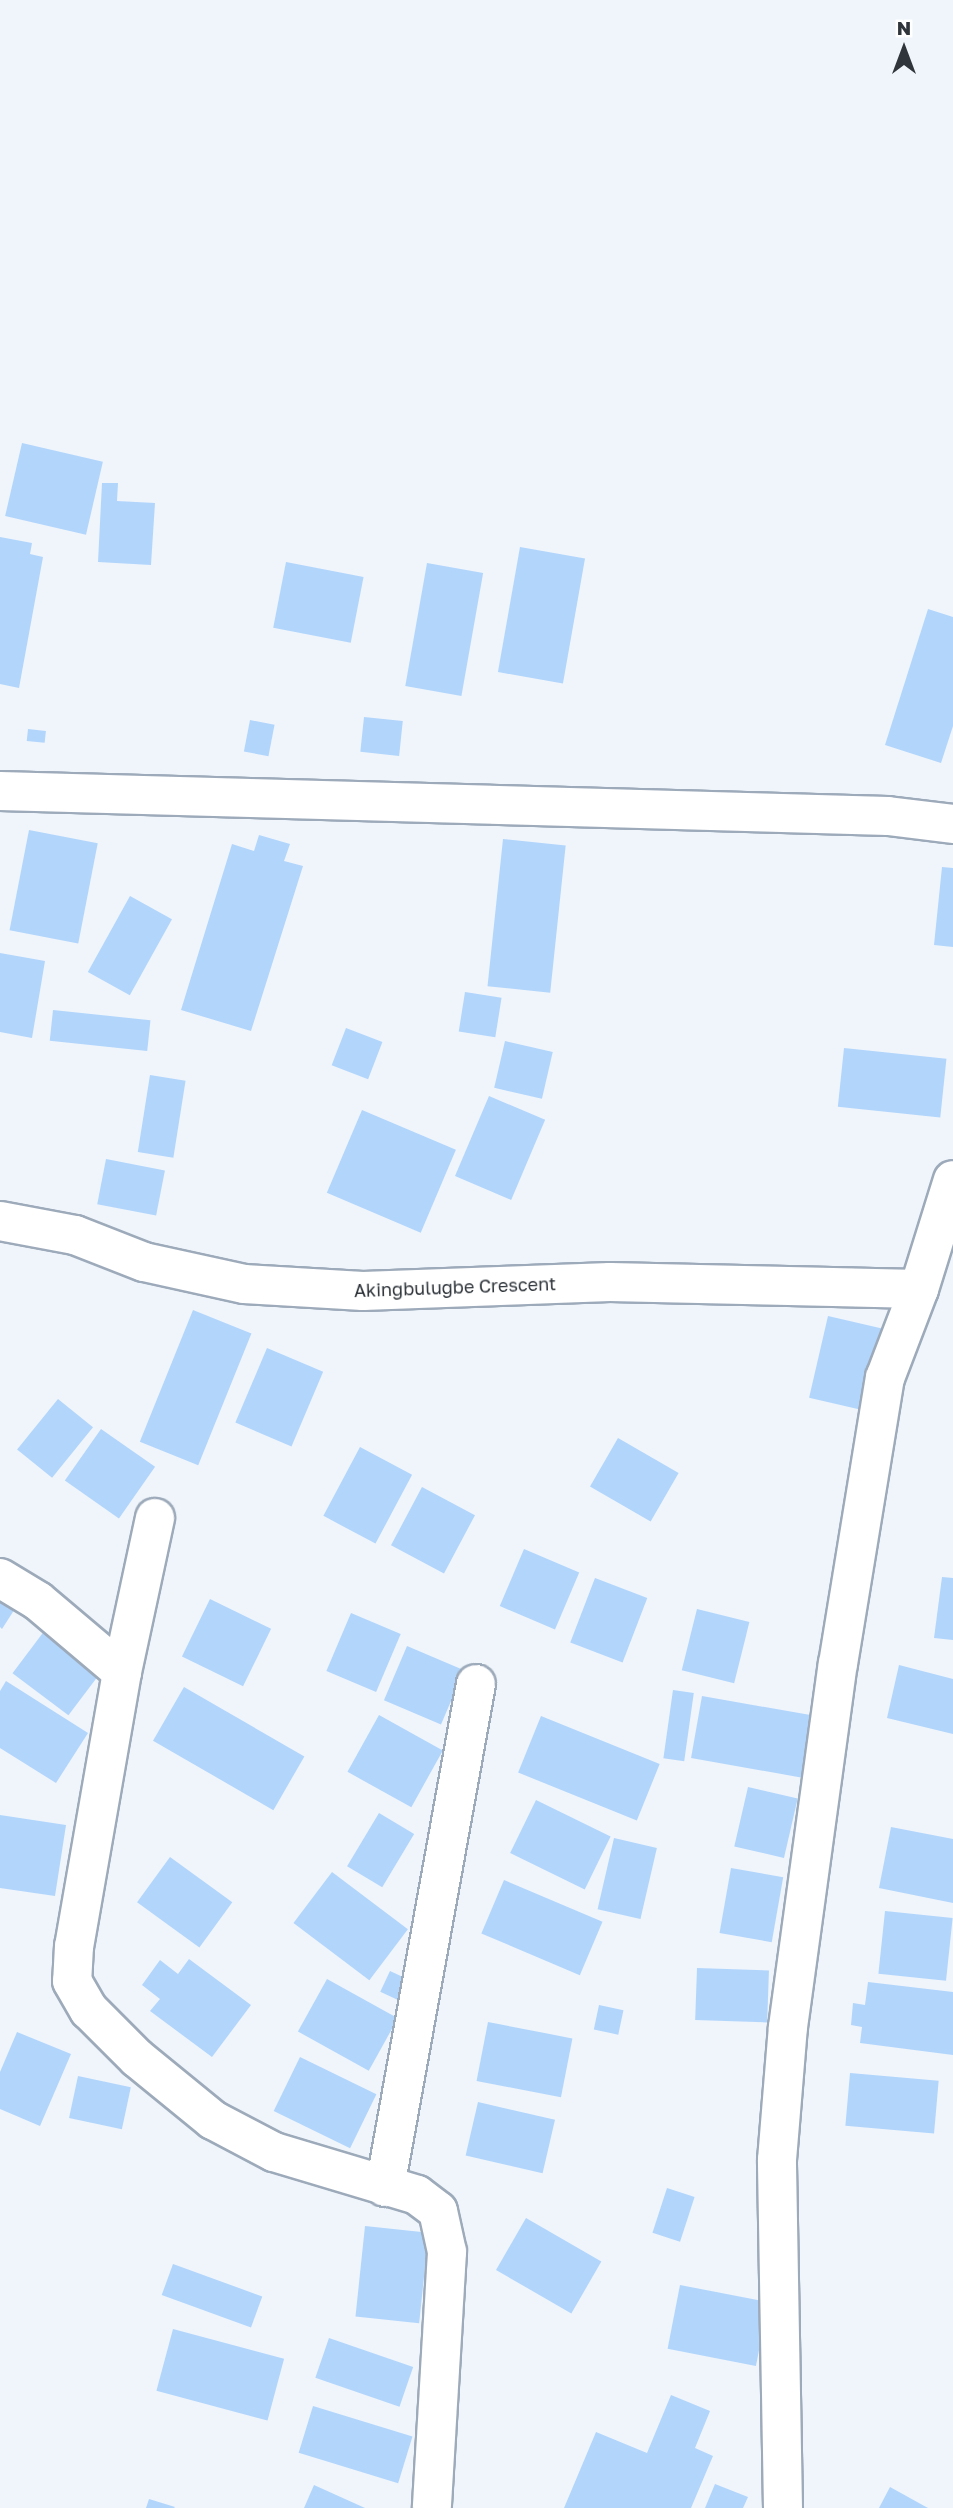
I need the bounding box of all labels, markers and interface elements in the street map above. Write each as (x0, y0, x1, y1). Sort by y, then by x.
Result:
north arrow (869, 14, 939, 84)
text: N (897, 16, 911, 39)
street label: Akingbulugbe Crescent (354, 1273, 556, 1301)

